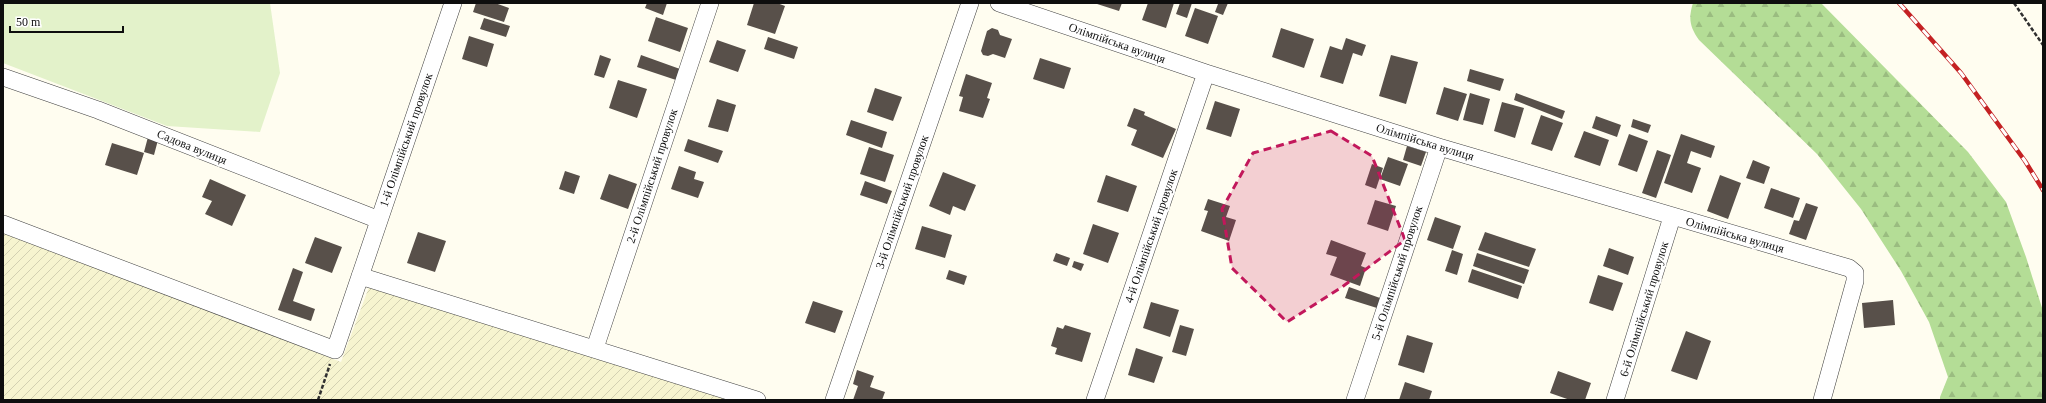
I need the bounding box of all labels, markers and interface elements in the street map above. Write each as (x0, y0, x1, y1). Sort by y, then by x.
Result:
scale bar (10, 8, 123, 34)
text: 50 m (16, 15, 41, 29)
street label: Олімпійська вулиця (1067, 20, 1168, 66)
street label: 1-й Олімпійський провулок (376, 71, 436, 209)
street label: 2-й Олімпійський провулок (624, 107, 680, 245)
street label: Олімпійська вулиця (1374, 120, 1476, 164)
street label: Садова вулиця (155, 127, 230, 168)
street label: 3-й Олімпійський провулок (872, 133, 932, 271)
street label: 4-й Олімпійський провулок (1121, 167, 1181, 305)
street label: 5-й Олімпійський провулок (1369, 204, 1425, 342)
street label: Олімпійська вулиця (1684, 214, 1786, 256)
street label: 6-й Олімпійський провулок (1617, 240, 1671, 378)

